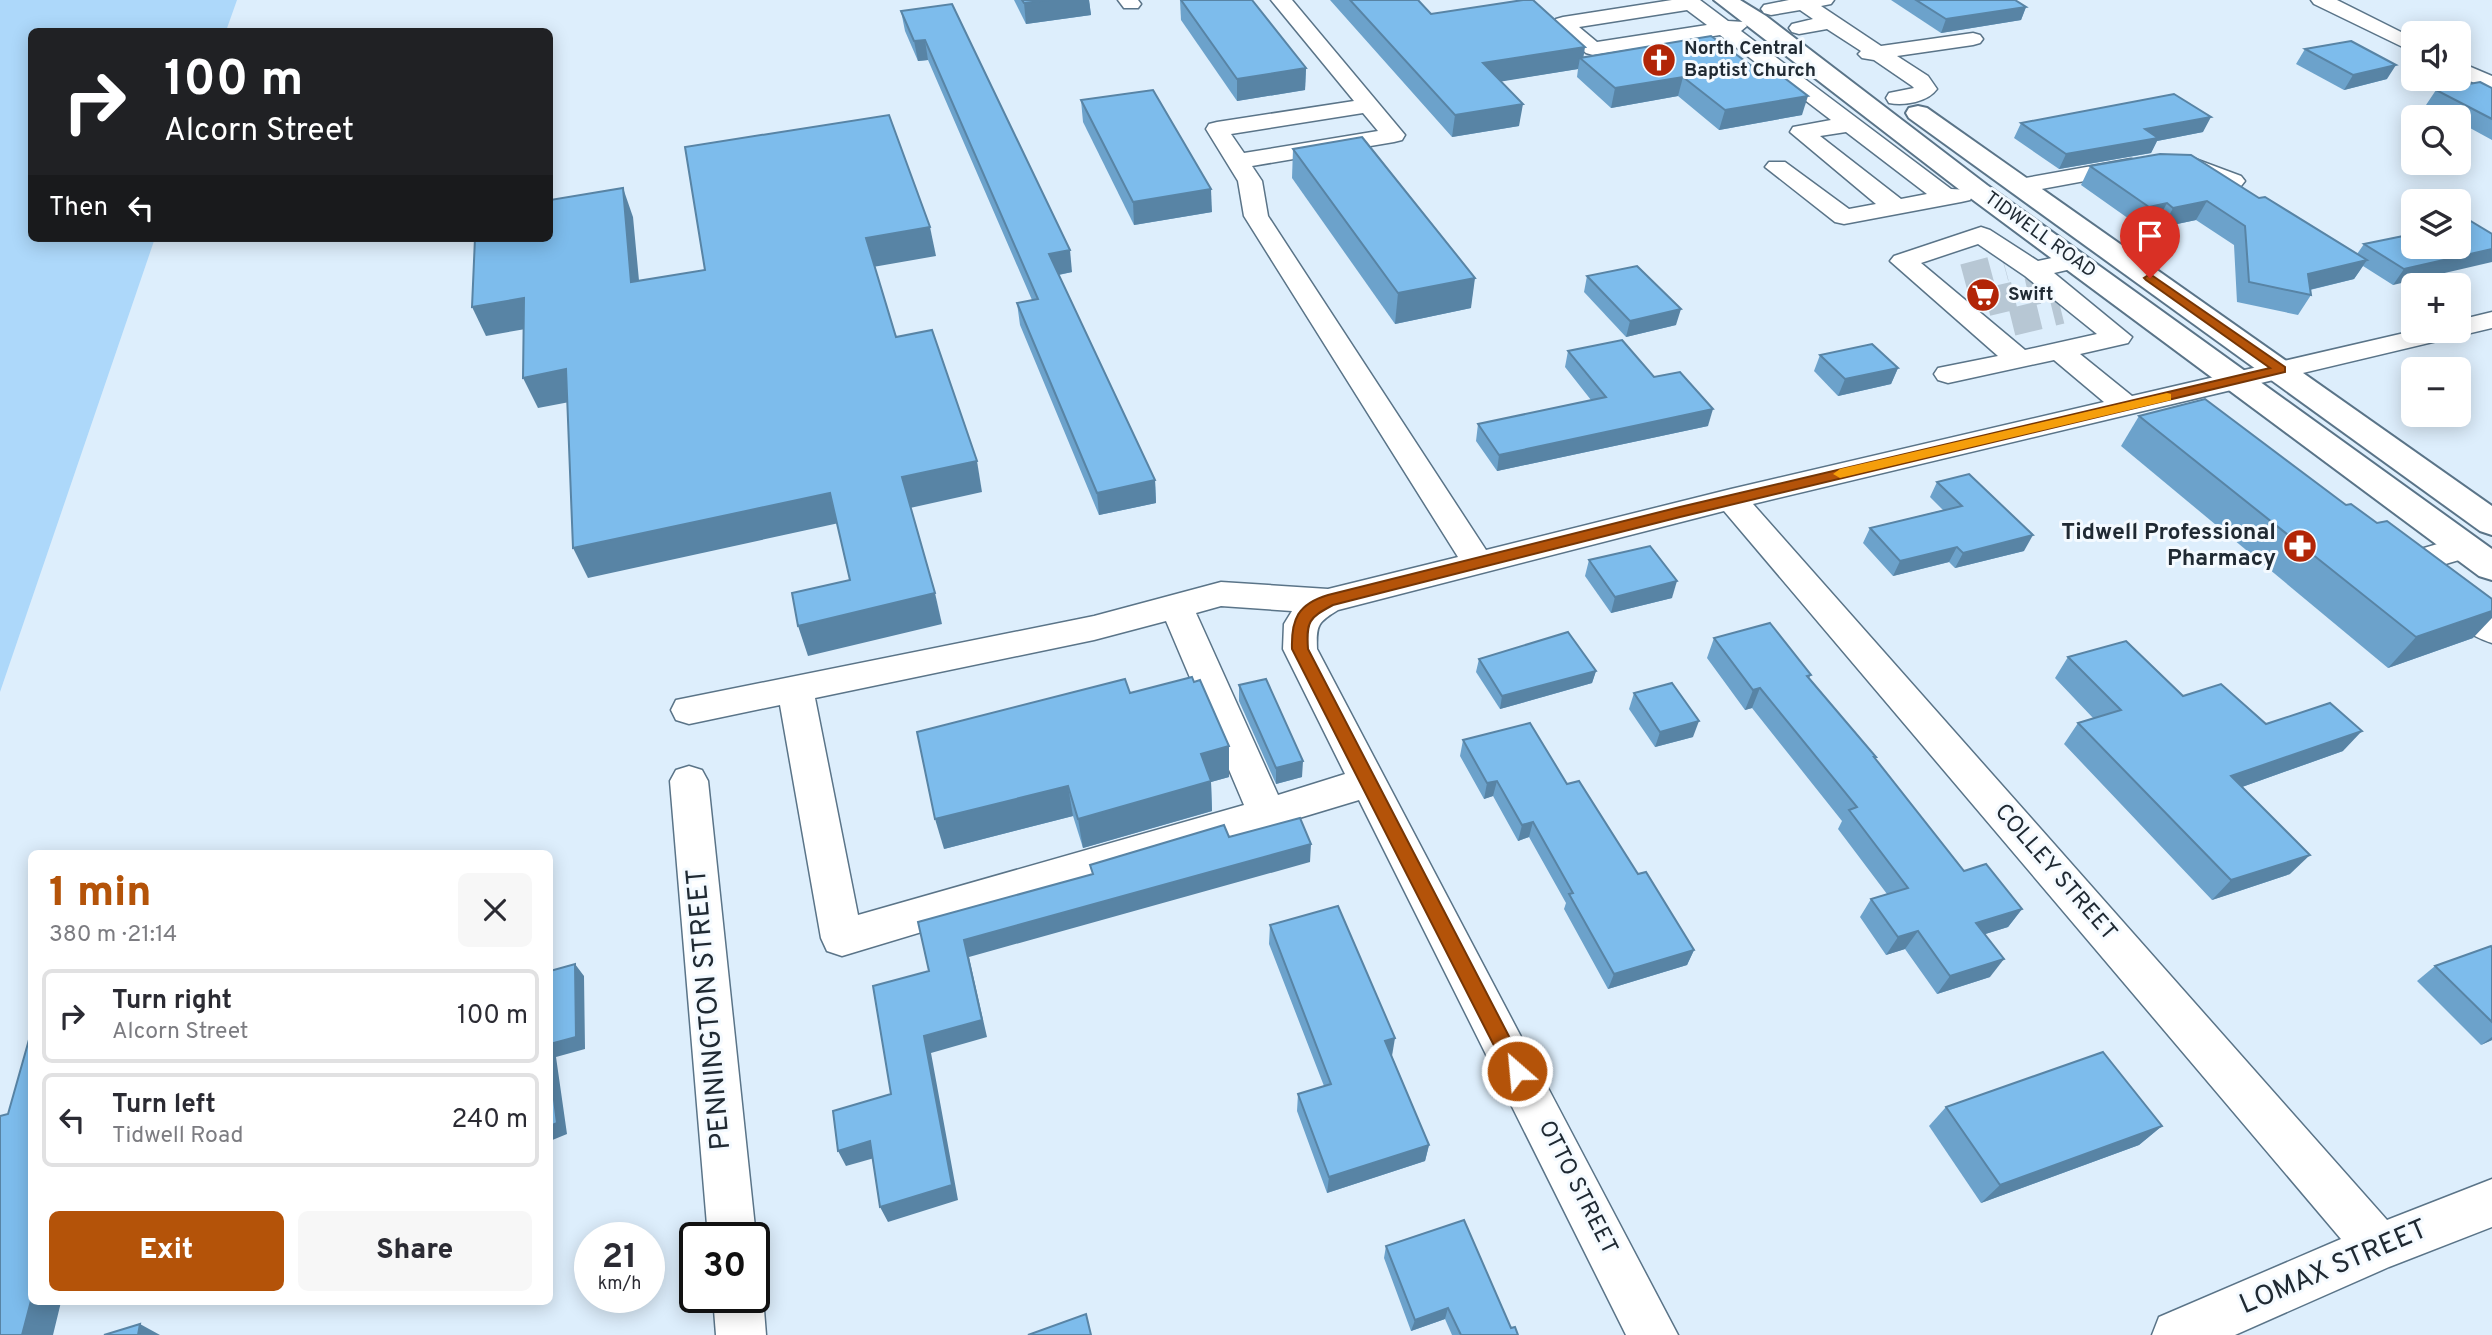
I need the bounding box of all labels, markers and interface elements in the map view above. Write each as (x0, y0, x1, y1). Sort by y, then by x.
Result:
map controls (2401, 21, 2471, 427)
button: sound (2401, 21, 2471, 91)
place label: North Central Baptist Church (1684, 37, 1816, 83)
church icon: North Central Baptist Church (1640, 41, 1678, 79)
text: 100 m (164, 51, 303, 113)
icon: right (49, 56, 140, 147)
button: search (2401, 105, 2471, 175)
text: Alcorn Street (164, 112, 354, 152)
street label: TIDWELL ROAD (1979, 186, 2101, 284)
icon: left (122, 189, 160, 227)
button: layers (2401, 189, 2471, 259)
text: Then (49, 192, 108, 225)
pin (2120, 206, 2180, 278)
icon: arrive (2131, 217, 2169, 255)
button: + (2401, 273, 2471, 343)
supermarket icon: Swift (1964, 276, 2002, 314)
place label: Swift (2008, 283, 2053, 307)
button: − (2401, 357, 2471, 427)
place label: Tidwell Professional Pharmacy (2061, 519, 2276, 574)
pharmacy icon: Tidwell Professional Pharmacy (2281, 527, 2319, 565)
street label: COLLEY STREET (1988, 798, 2122, 948)
street label: PENNINGTON STREET (680, 867, 740, 1151)
text: 1 min (49, 868, 152, 921)
button: close (458, 873, 532, 947)
text: 380 m · 21:14 (49, 921, 177, 950)
text: Turn right (112, 985, 232, 1018)
icon: right (53, 997, 91, 1035)
text: 100 m (457, 1000, 528, 1033)
text: Alcorn Street (112, 1018, 249, 1047)
position arrow (1480, 1034, 1554, 1108)
text: Turn left (112, 1089, 216, 1122)
icon: left (53, 1101, 91, 1139)
text: 240 m (451, 1104, 528, 1137)
street label: OTTO STREET (1531, 1116, 1623, 1260)
text: Tidwell Road (112, 1122, 243, 1151)
button: Exit (49, 1211, 284, 1291)
button: Share (298, 1211, 532, 1291)
street label: LOMAX STREET (2235, 1212, 2433, 1324)
speed limit sign: 30 (679, 1222, 770, 1313)
text: 21 (602, 1236, 637, 1280)
text: km/h (598, 1273, 641, 1296)

